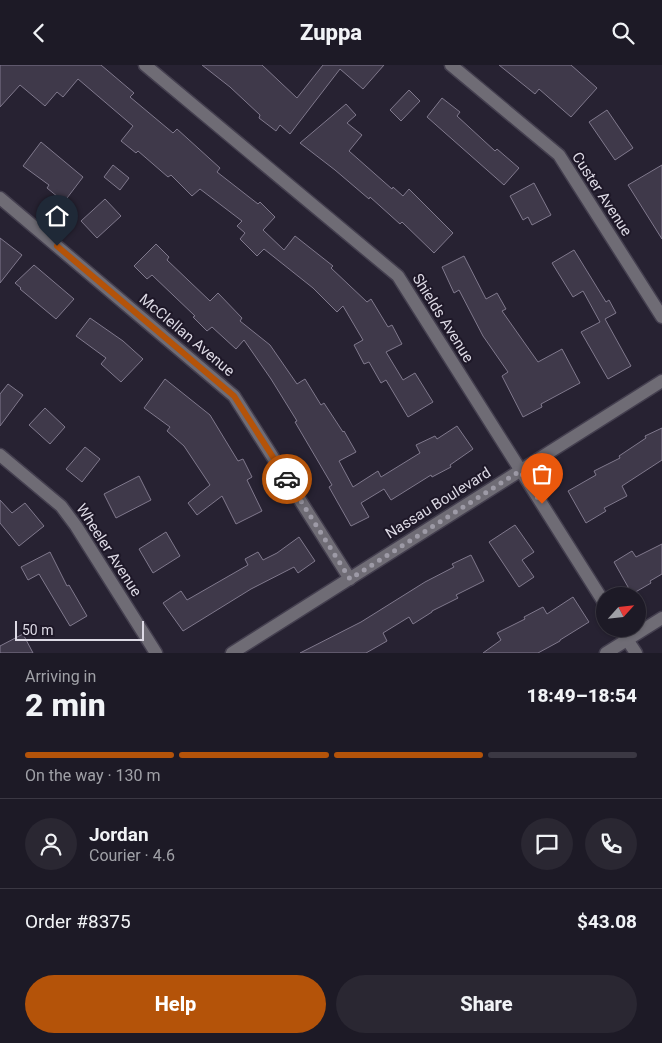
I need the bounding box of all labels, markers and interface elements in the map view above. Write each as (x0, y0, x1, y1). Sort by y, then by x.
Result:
icon: back (25, 19, 53, 47)
icon: search (609, 19, 637, 47)
text: Zuppa (300, 20, 362, 45)
street label: Custer Avenue (568, 149, 636, 239)
pin (36, 195, 78, 246)
icon: home (43, 202, 71, 230)
street label: Shields Avenue (409, 270, 478, 366)
street label: McClellan Avenue (136, 290, 238, 380)
pin (521, 453, 563, 504)
courier (262, 454, 312, 504)
icon: bag (528, 460, 556, 488)
street label: Nassau Boulevard (382, 463, 494, 543)
icon: car (273, 465, 301, 493)
street label: Wheeler Avenue (72, 500, 146, 600)
north arrow (596, 587, 646, 637)
map controls (596, 587, 646, 637)
scale bar (15, 618, 144, 641)
text: 50 m (22, 622, 54, 638)
text: Arriving in (25, 667, 96, 686)
text: 18:49–18:54 (526, 684, 637, 707)
text: 2 min (25, 686, 106, 724)
text: On the way · 130 m (25, 766, 161, 785)
button: person (25, 818, 77, 870)
button: chat (521, 818, 573, 870)
button: phone (585, 818, 637, 870)
text: Jordan (89, 823, 149, 846)
text: Courier · 4.6 (89, 846, 175, 865)
text: Order #8375 (25, 910, 131, 933)
text: $43.08 (577, 910, 637, 933)
button: Help (25, 975, 326, 1033)
button: Share (336, 975, 637, 1033)

